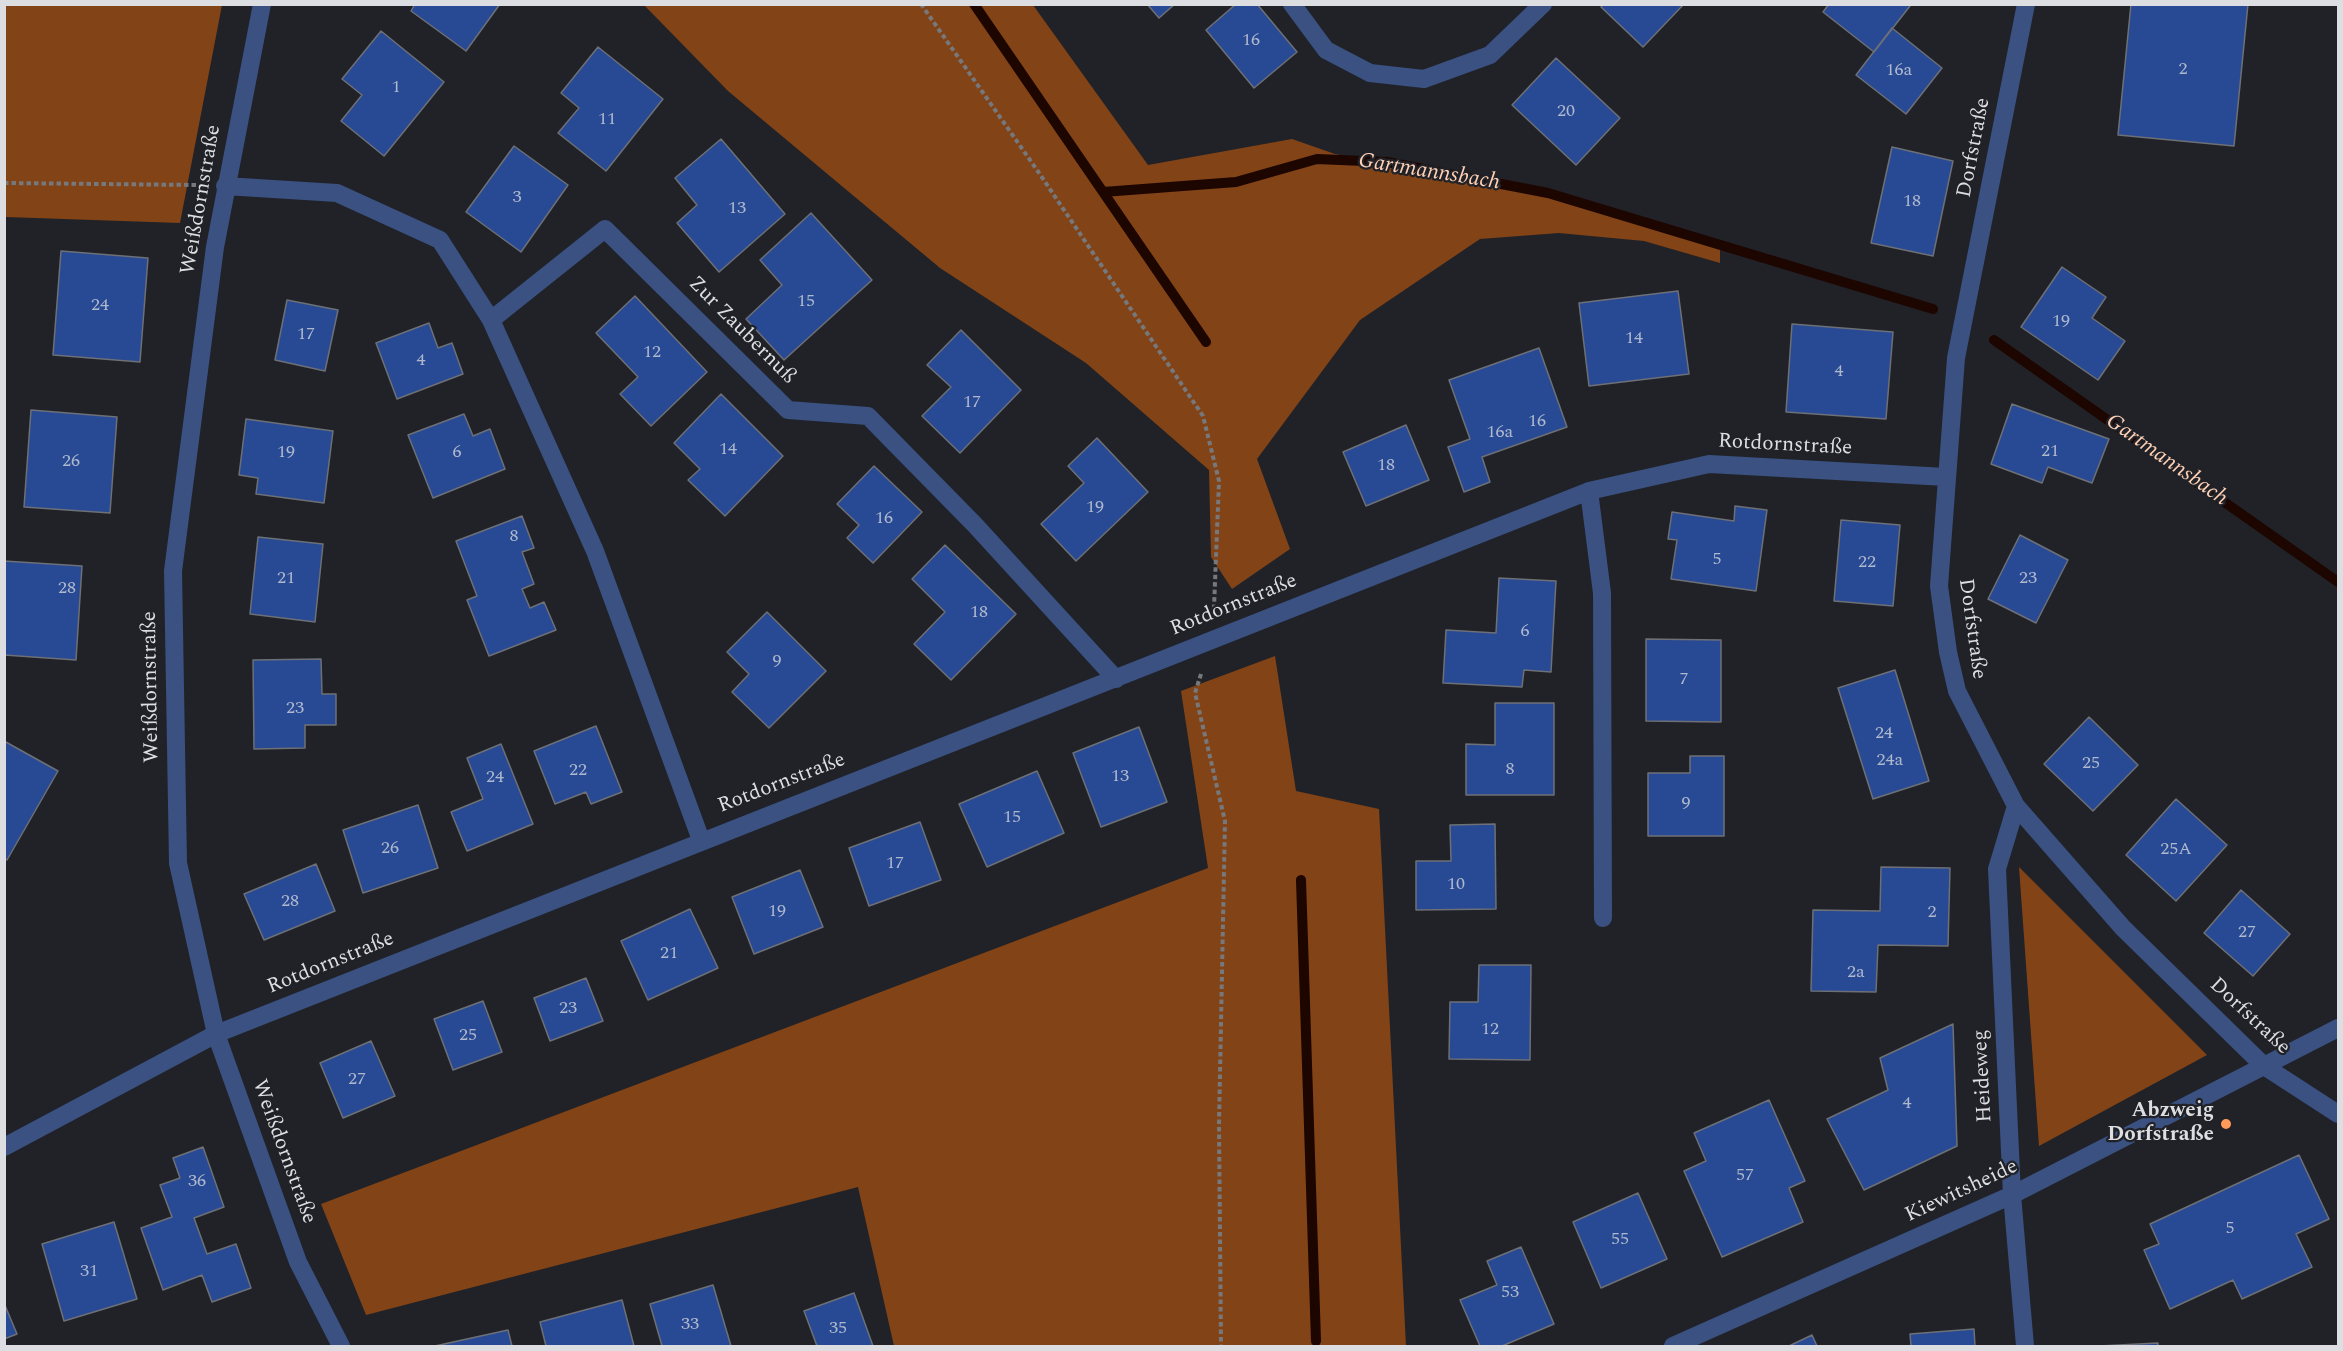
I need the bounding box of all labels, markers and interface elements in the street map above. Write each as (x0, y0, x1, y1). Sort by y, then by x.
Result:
house number: 16 (1242, 30, 1260, 52)
house number: 2 (2179, 59, 2187, 81)
house number: 16a (1886, 60, 1912, 82)
house number: 1 (392, 77, 400, 99)
street label: Dorfstraße (1953, 96, 1997, 200)
house number: 20 (1557, 101, 1575, 123)
house number: 11 (598, 109, 616, 131)
street label: Weißdornstraße (176, 123, 228, 277)
water label: Gartmannsbach (1356, 149, 1502, 197)
house number: 3 (513, 187, 521, 209)
house number: 18 (1903, 191, 1921, 213)
house number: 13 (728, 198, 746, 220)
street label: Zur Zaubernuß (682, 272, 800, 390)
house number: 15 (797, 291, 815, 313)
house number: 24 (91, 295, 109, 317)
house number: 19 (2052, 311, 2070, 333)
house number: 17 (297, 324, 315, 346)
house number: 14 (1625, 328, 1643, 350)
house number: 12 (643, 342, 661, 364)
house number: 4 (417, 350, 425, 372)
house number: 4 (1835, 361, 1843, 383)
house number: 17 (963, 392, 981, 414)
water label: Gartmannsbach (2100, 409, 2232, 513)
house number: 16 (1528, 411, 1546, 433)
house number: 16a (1487, 422, 1513, 444)
street label: Rotdornstraße (1717, 430, 1853, 462)
house number: 14 (719, 439, 737, 461)
house number: 21 (2041, 441, 2059, 463)
house number: 19 (277, 442, 295, 464)
house number: 6 (453, 442, 461, 464)
house number: 26 (62, 451, 80, 473)
house number: 18 (1377, 455, 1395, 477)
house number: 19 (1086, 497, 1104, 519)
house number: 16 (875, 508, 893, 530)
house number: 8 (510, 526, 518, 548)
house number: 5 (1713, 549, 1721, 571)
house number: 22 (1858, 552, 1876, 574)
house number: 21 (277, 568, 295, 590)
house number: 23 (2019, 568, 2037, 590)
street label: Rotdornstraße (1167, 569, 1301, 643)
street label: Dorfstraße (1951, 577, 1991, 681)
house number: 28 (58, 578, 76, 600)
house number: 18 (970, 602, 988, 624)
street label: Weißdornstraße (138, 611, 166, 763)
house number: 6 (1521, 621, 1529, 643)
house number: 9 (773, 651, 781, 673)
house number: 7 (1680, 669, 1688, 691)
house number: 23 (286, 698, 304, 720)
house number: 24 (1875, 723, 1893, 745)
street label: Rotdornstraße (715, 748, 849, 820)
house number: 24a (1877, 750, 1903, 772)
house number: 25 (2082, 753, 2100, 775)
house number: 8 (1506, 759, 1514, 781)
house number: 22 (569, 760, 587, 782)
house number: 13 (1111, 766, 1129, 788)
house number: 24 (486, 767, 504, 789)
house number: 9 (1682, 793, 1690, 815)
house number: 15 (1003, 807, 1021, 829)
house number: 26 (381, 838, 399, 860)
house number: 25A (2160, 839, 2192, 861)
house number: 17 (886, 853, 904, 875)
house number: 10 (1447, 874, 1465, 896)
house number: 28 (281, 891, 299, 913)
house number: 19 (768, 901, 786, 923)
house number: 2 (1928, 902, 1936, 924)
house number: 27 (2238, 922, 2256, 944)
street label: Rotdornstraße (264, 927, 398, 1001)
house number: 21 (660, 943, 678, 965)
house number: 2a (1847, 962, 1865, 984)
street label: Dorfstraße (2203, 973, 2295, 1061)
house number: 23 (559, 998, 577, 1020)
house number: 12 (1481, 1019, 1499, 1041)
house number: 25 (459, 1025, 477, 1047)
street label: Heideweg (1969, 1029, 1999, 1123)
house number: 27 (348, 1069, 366, 1091)
street label: Weißdornstraße (245, 1076, 321, 1228)
house number: 4 (1903, 1093, 1911, 1115)
place label: Abzweig Dorfstraße (2107, 1099, 2214, 1149)
marker: Abzweig Dorfstraße (2219, 1117, 2233, 1131)
street label: Kiewitsheide (1902, 1155, 2022, 1229)
house number: 57 (1736, 1165, 1754, 1187)
house number: 36 (188, 1171, 206, 1193)
house number: 5 (2226, 1218, 2234, 1240)
house number: 55 (1611, 1229, 1629, 1251)
house number: 31 (80, 1261, 98, 1283)
house number: 53 (1501, 1282, 1519, 1304)
house number: 33 (681, 1314, 699, 1336)
house number: 35 (829, 1318, 847, 1340)

